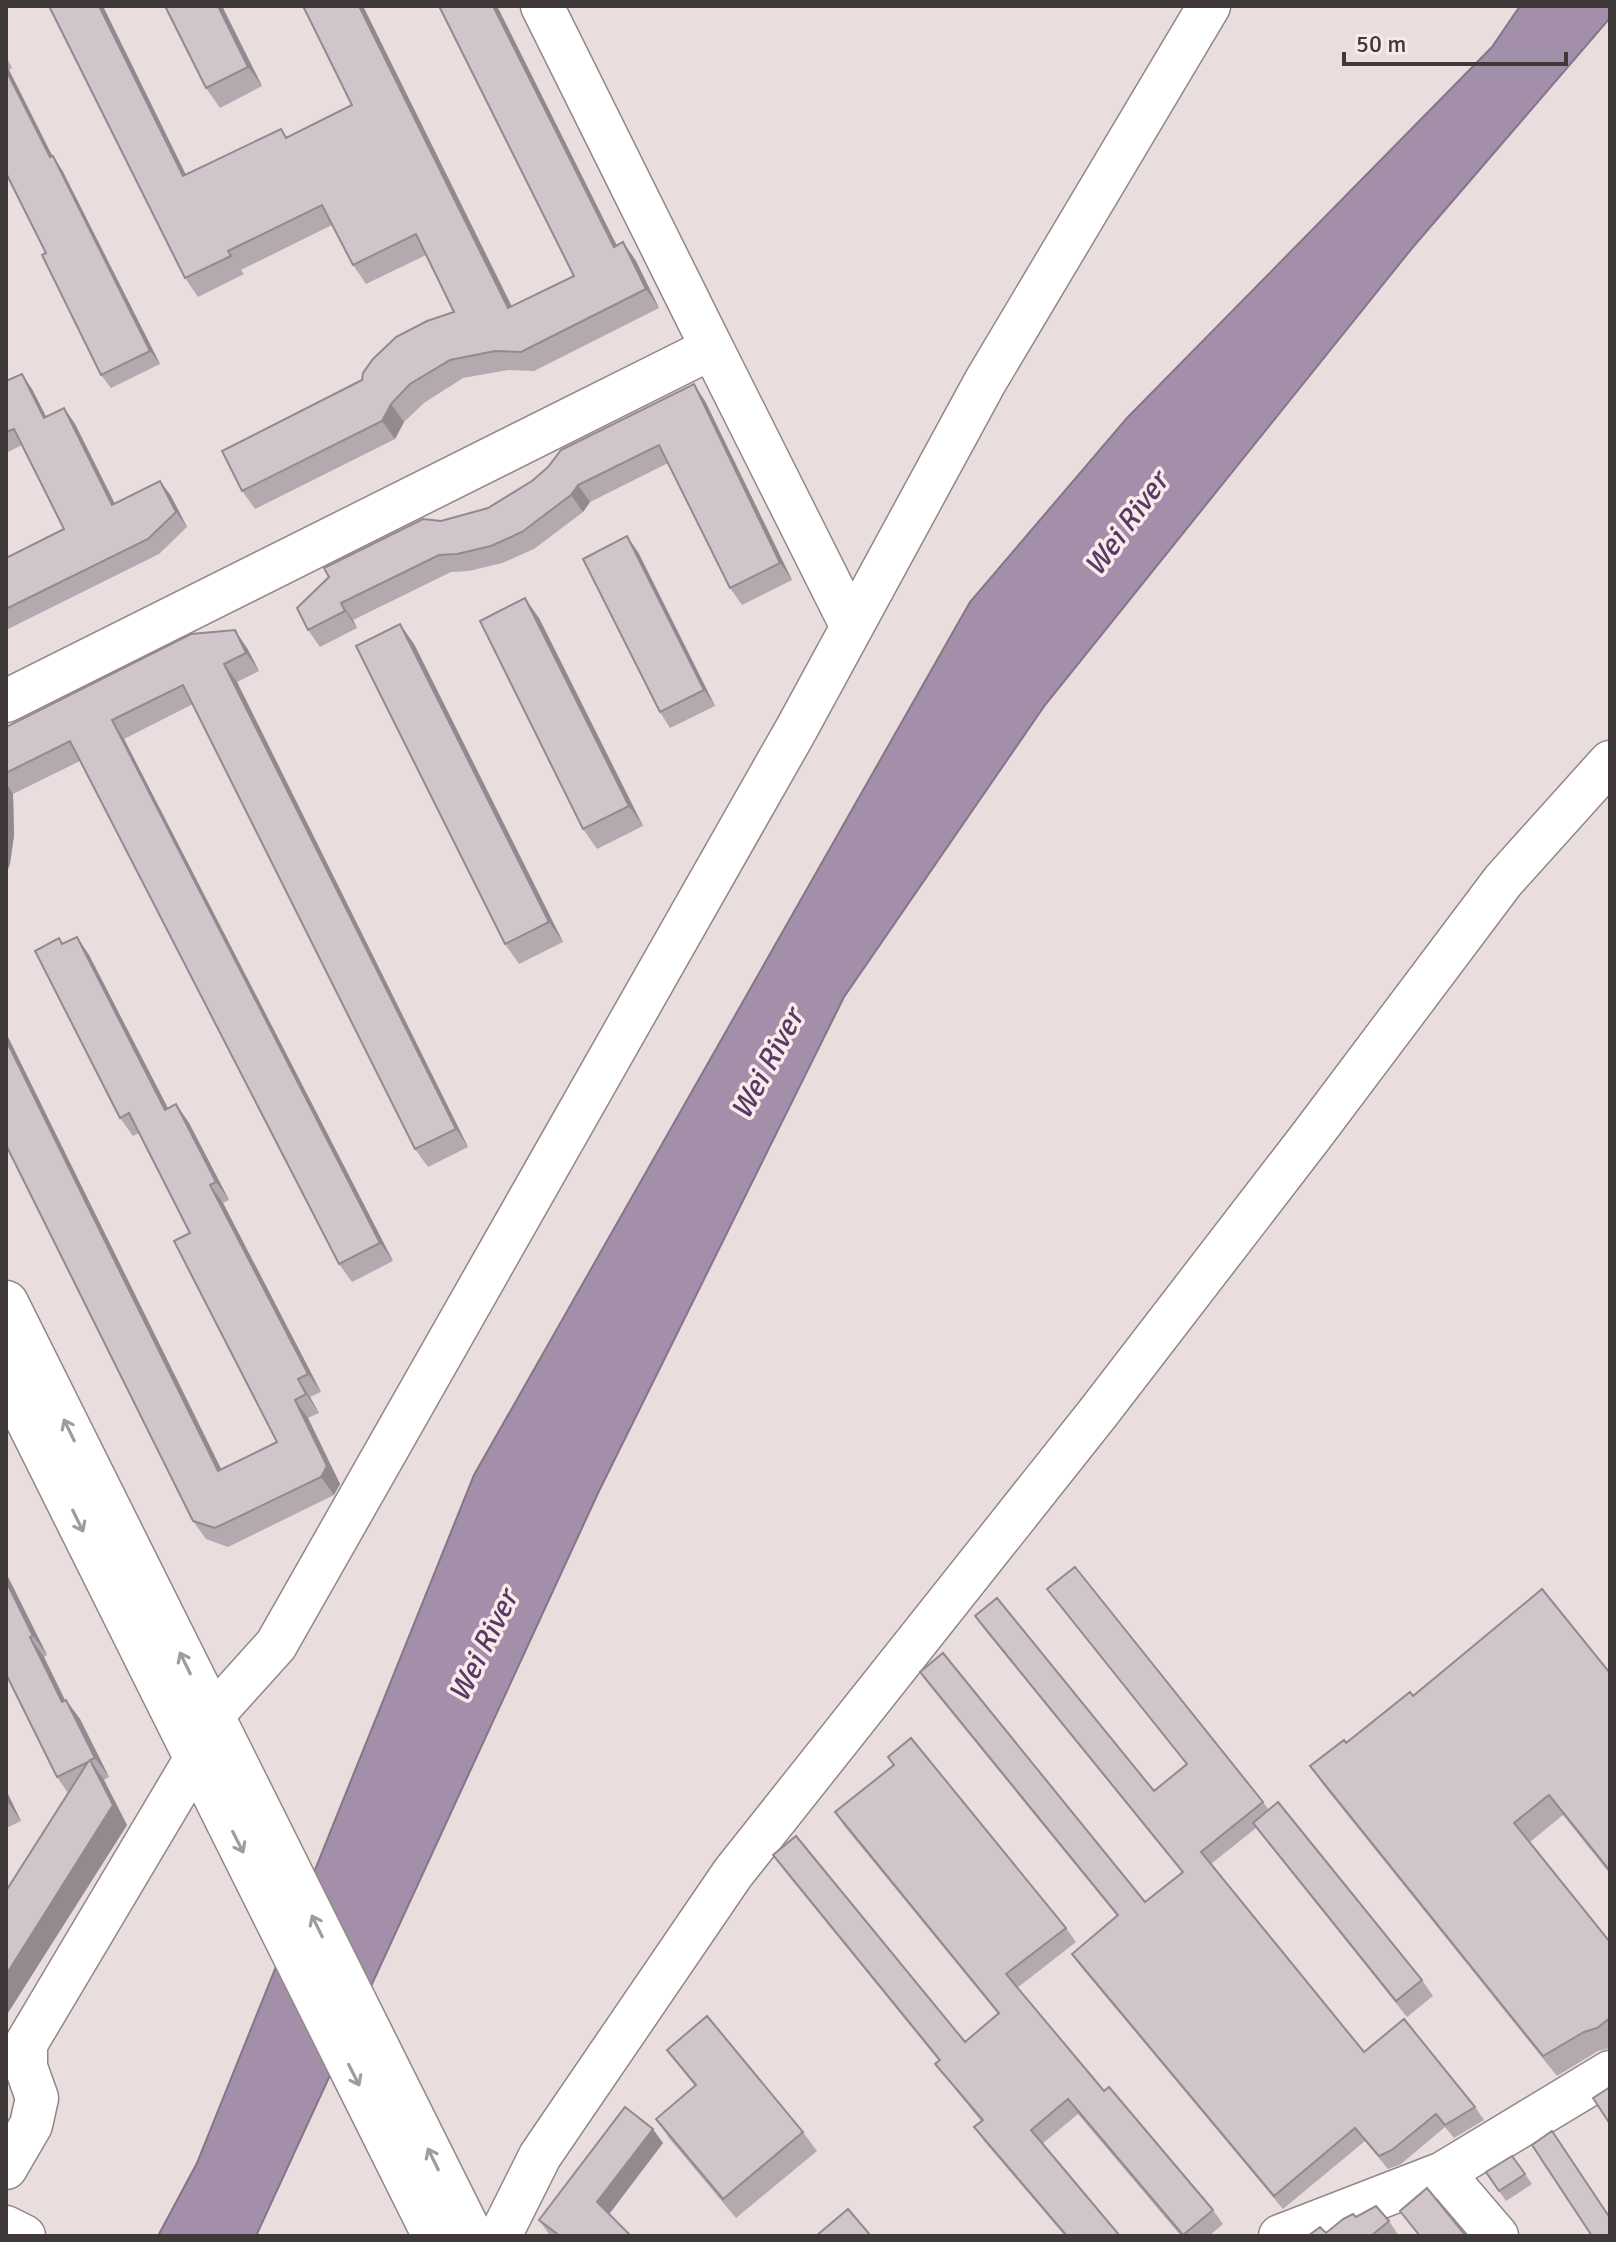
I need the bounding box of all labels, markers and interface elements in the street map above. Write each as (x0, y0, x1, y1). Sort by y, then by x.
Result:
scale bar (1344, 16, 1566, 66)
text: 50 m (1356, 29, 1406, 59)
water label: Wei River (1076, 462, 1179, 583)
water label: Wei River (723, 999, 814, 1126)
one-way arrow (61, 1419, 77, 1443)
one-way arrow (71, 1509, 86, 1533)
water label: Wei River (441, 1581, 528, 1708)
one-way arrow (177, 1651, 192, 1675)
one-way arrow (231, 1830, 246, 1854)
one-way arrow (308, 1915, 324, 1939)
one-way arrow (347, 2062, 362, 2086)
one-way arrow (424, 2148, 440, 2172)

